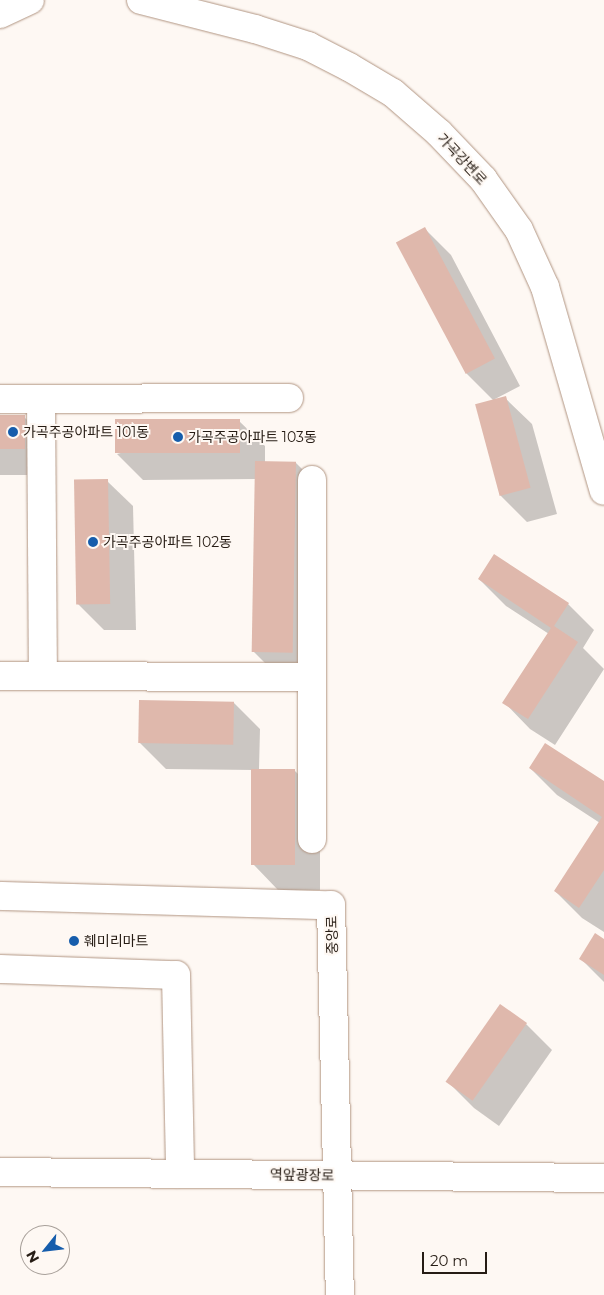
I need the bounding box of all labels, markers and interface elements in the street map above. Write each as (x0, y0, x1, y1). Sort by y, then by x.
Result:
street label: 가곡강변로 (434, 130, 490, 188)
place label: 가곡주공아파트 101동 (23, 424, 149, 440)
marker: 가곡주공아파트 101동 (7, 426, 19, 438)
place label: 가곡주공아파트 103동 (188, 429, 317, 445)
marker: 가곡주공아파트 103동 (172, 431, 184, 443)
place label: 가곡주공아파트 102동 (103, 534, 232, 550)
marker: 가곡주공아파트 102동 (87, 536, 99, 548)
street label: 중앙로 (323, 916, 341, 954)
place label: 훼미리마트 (84, 933, 148, 949)
marker: 훼미리마트 (68, 935, 80, 947)
street label: 역앞광장로 (270, 1166, 334, 1184)
north arrow (20, 1225, 70, 1275)
scale bar (424, 1242, 489, 1274)
text: N (22, 1247, 43, 1266)
text: 20 m (430, 1251, 468, 1270)

